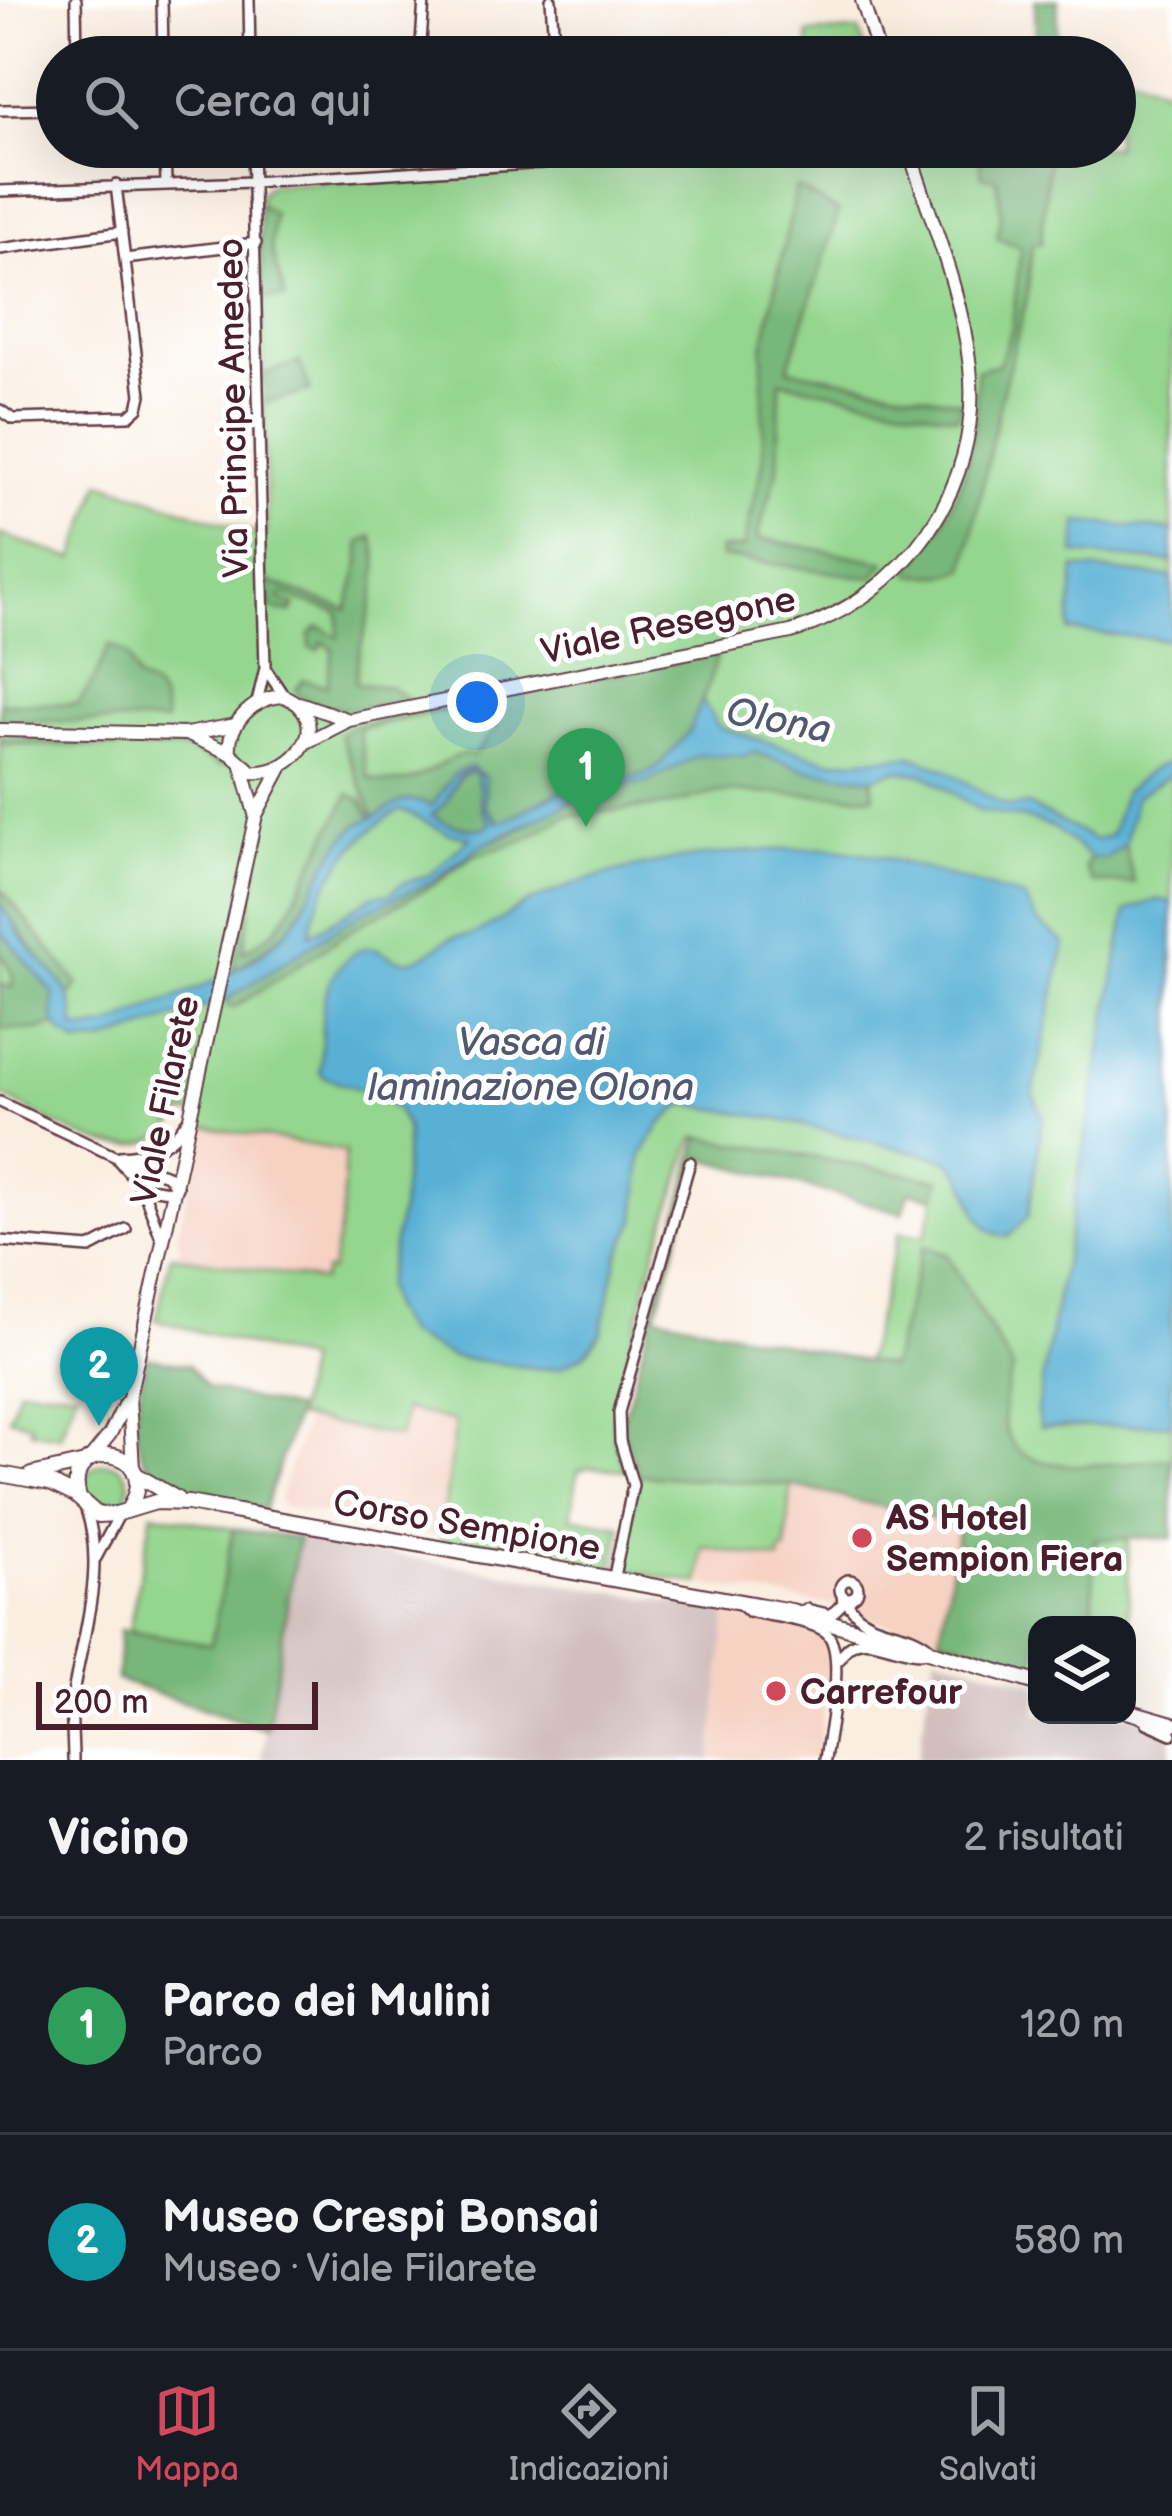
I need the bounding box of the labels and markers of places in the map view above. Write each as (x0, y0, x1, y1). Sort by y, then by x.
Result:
pin: 1 (547, 728, 625, 827)
pin: 2 (60, 1327, 138, 1426)
place label: AS Hotel Sempion Fiera (885, 1498, 1123, 1582)
marker: AS Hotel Sempion Fiera (849, 1525, 875, 1551)
place label: Carrefour (800, 1672, 963, 1715)
marker: Carrefour (763, 1678, 789, 1704)

